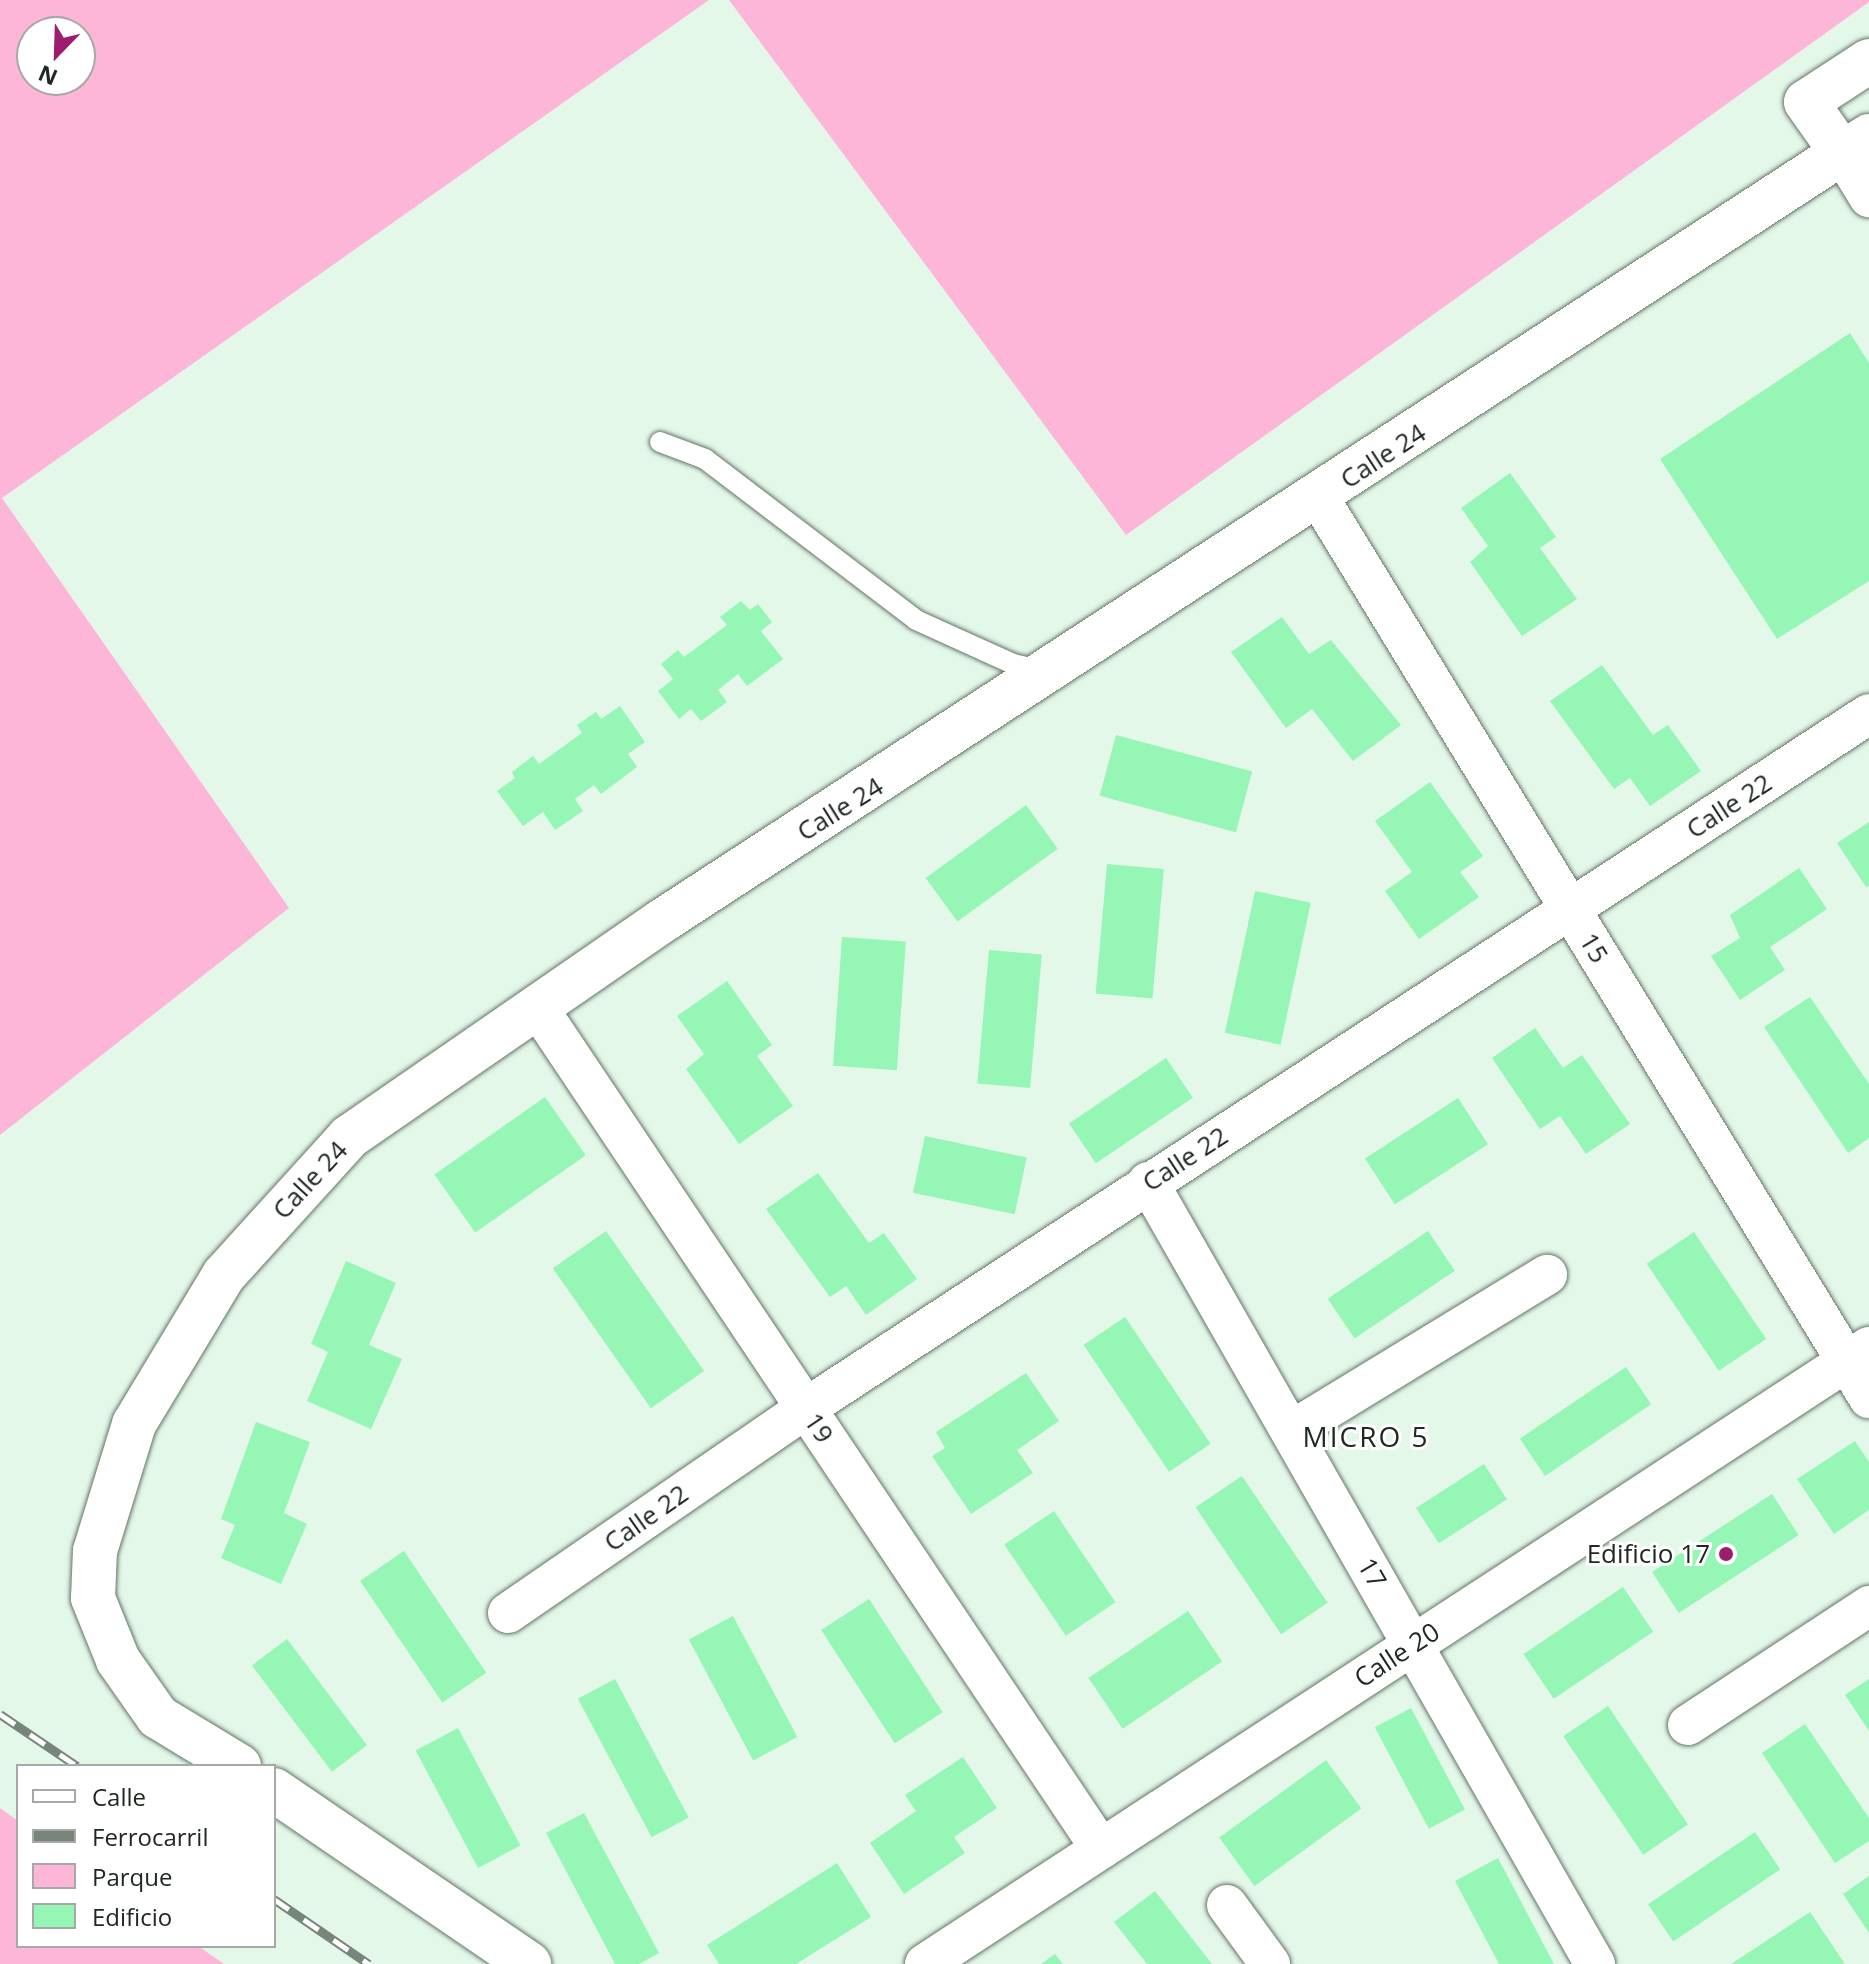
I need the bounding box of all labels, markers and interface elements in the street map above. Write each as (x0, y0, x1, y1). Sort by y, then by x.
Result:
north arrow (16, 16, 96, 96)
text: N (33, 59, 62, 94)
street label: Calle 24 (1335, 417, 1431, 495)
street label: Calle 22 (1681, 767, 1777, 845)
street label: Calle 24 (791, 771, 889, 847)
street label: 15 (1573, 927, 1615, 969)
street label: Calle 22 (1137, 1120, 1233, 1198)
street label: Calle 24 (266, 1135, 354, 1225)
street label: 19 (798, 1407, 840, 1449)
district label: MICRO 5 (1303, 1419, 1429, 1453)
street label: Calle 22 (598, 1478, 694, 1558)
place label: Edificio 17 (1587, 1538, 1710, 1570)
marker: Edificio 17 (1717, 1545, 1735, 1563)
street label: 17 (1351, 1552, 1393, 1594)
street label: Calle 20 (1349, 1616, 1445, 1694)
legend (16, 1764, 276, 1948)
text: Calle (92, 1780, 146, 1813)
text: Ferrocarril (92, 1820, 208, 1853)
text: Parque (92, 1860, 172, 1893)
text: Edificio (92, 1900, 172, 1933)

